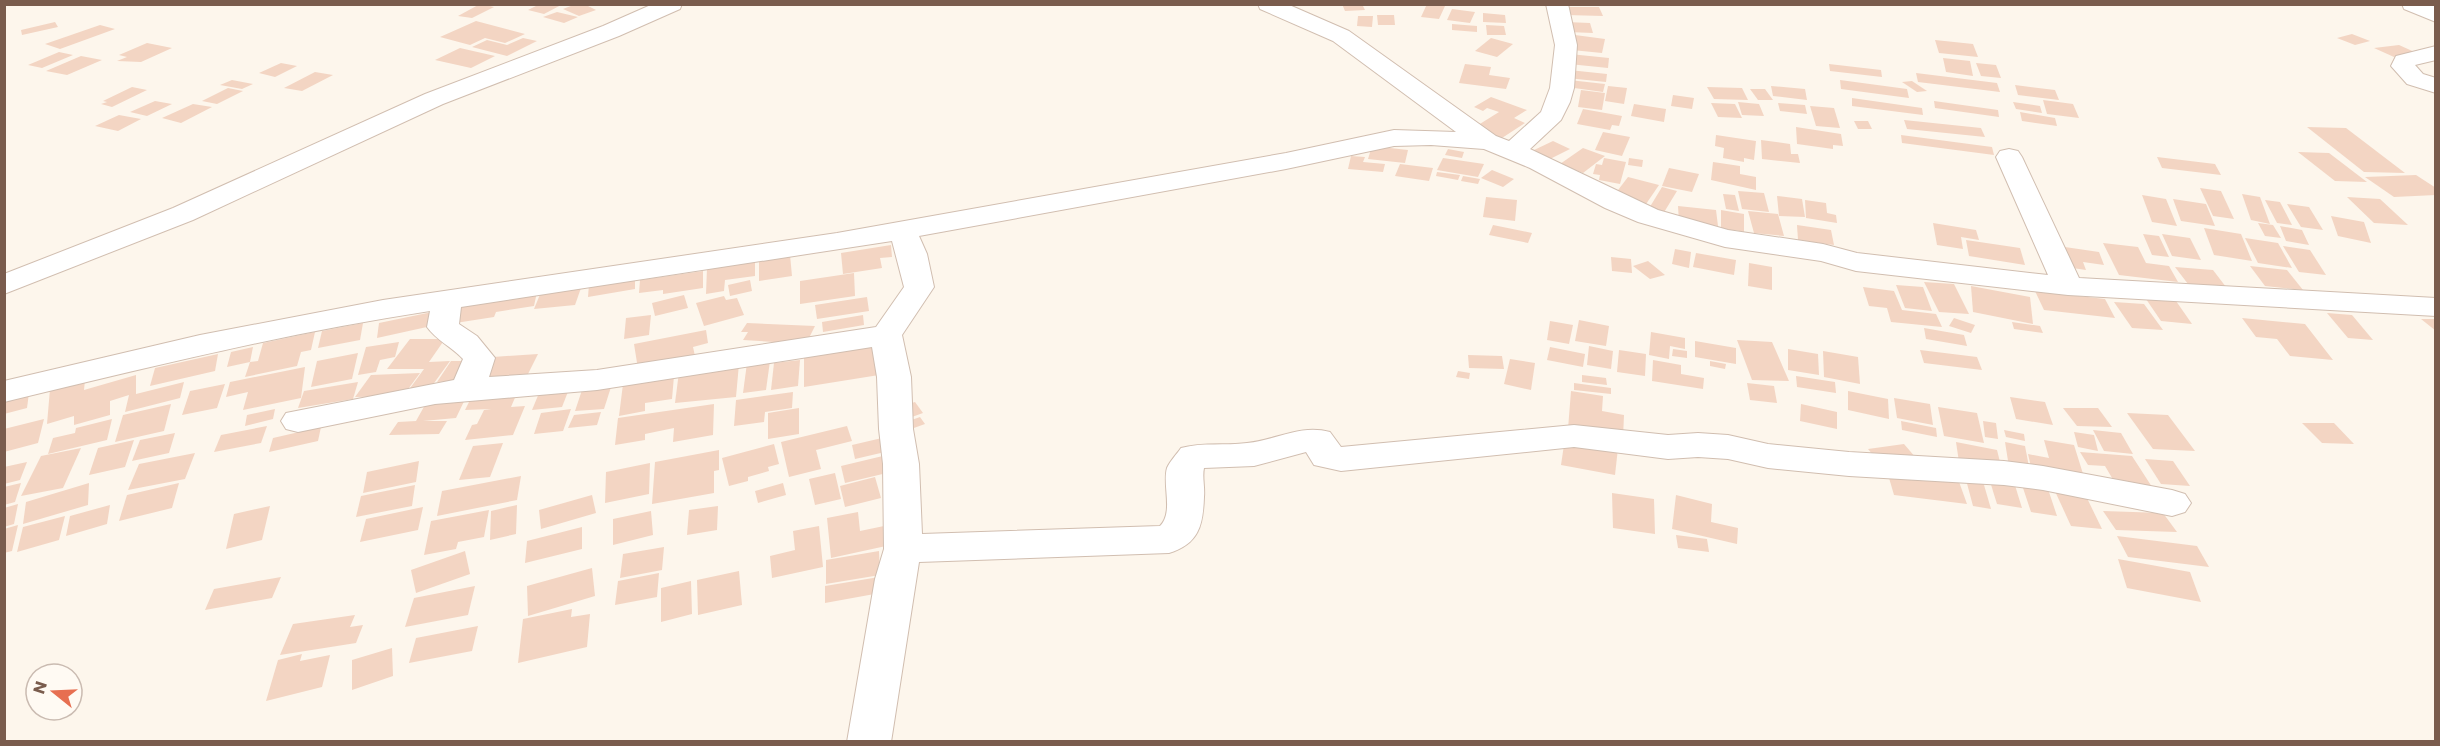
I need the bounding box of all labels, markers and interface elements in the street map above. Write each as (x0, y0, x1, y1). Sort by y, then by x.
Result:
north arrow (24, 662, 84, 722)
text: N (27, 678, 53, 697)

